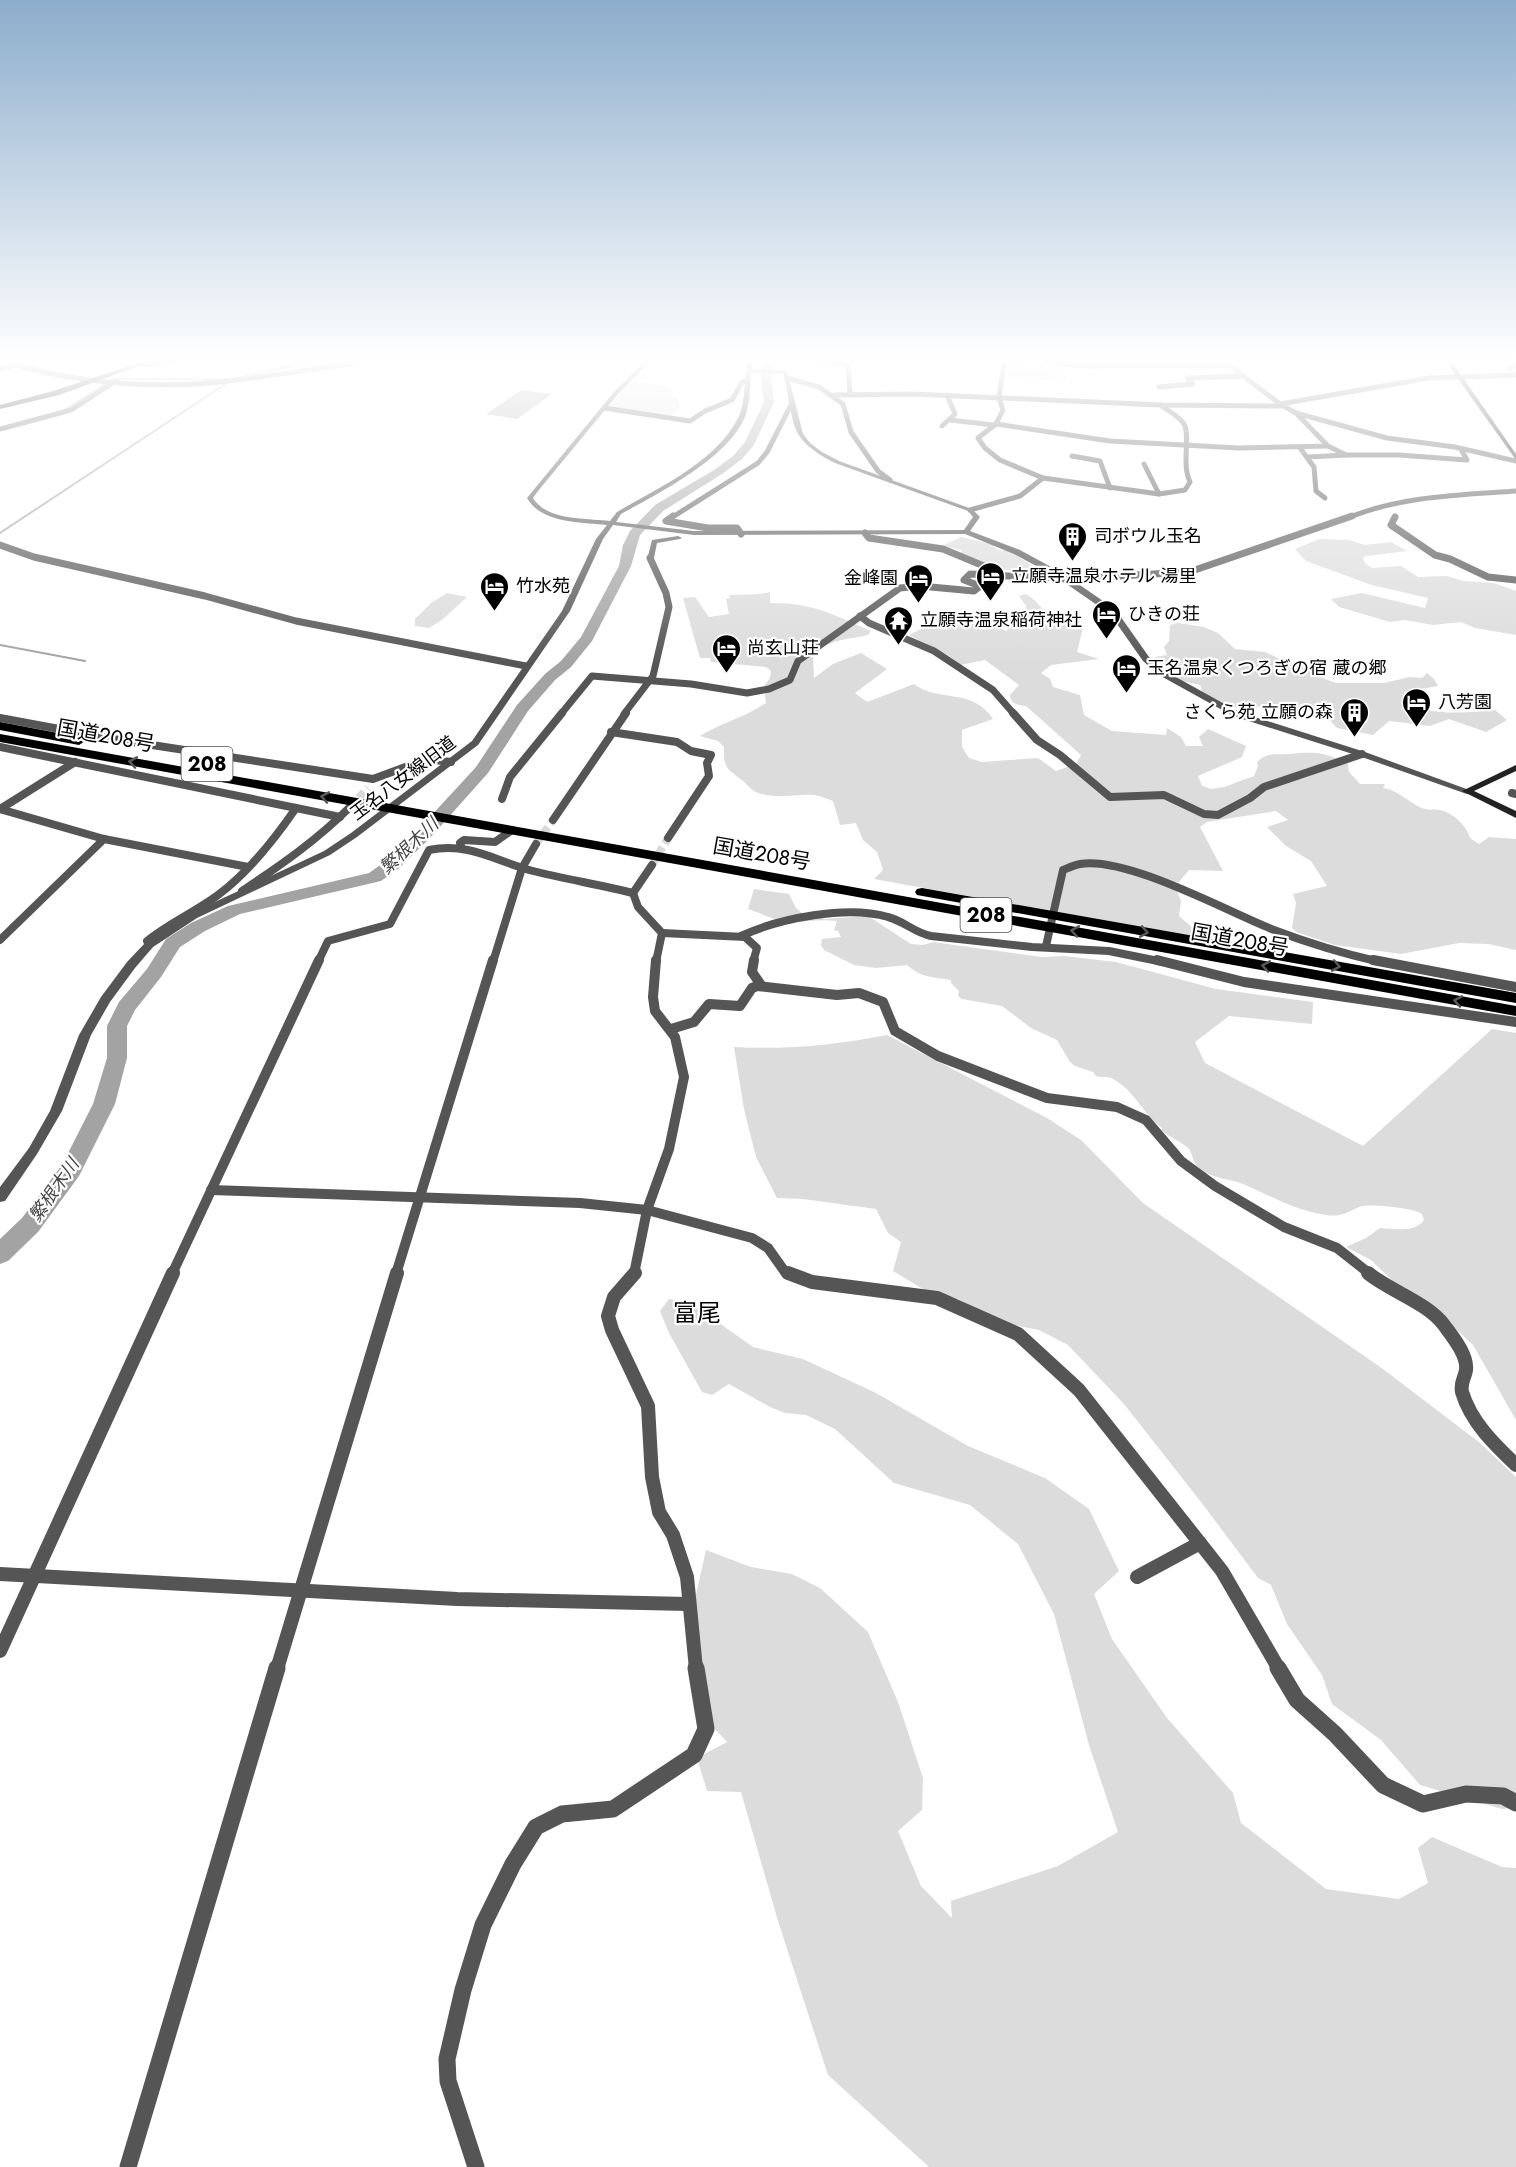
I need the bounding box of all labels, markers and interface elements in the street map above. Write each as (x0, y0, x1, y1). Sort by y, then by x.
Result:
building icon: 司ボウル玉名 (1057, 520, 1089, 562)
place label: 司ボウル玉名 (1094, 523, 1202, 549)
hotel icon: 立願寺温泉ホテル 湯里 (974, 560, 1006, 602)
hotel icon: 金峰園 (903, 562, 935, 604)
place label: 立願寺温泉ホテル 湯里 (1011, 563, 1196, 589)
place label: 金峰園 (844, 565, 898, 591)
hotel icon: 竹水苑 (479, 570, 511, 612)
place label: 竹水苑 (516, 573, 570, 599)
hotel icon: ひきの荘 (1091, 598, 1123, 640)
place label: ひきの荘 (1128, 601, 1200, 627)
temple icon: 立願寺温泉稲荷神社 (883, 604, 915, 646)
place label: 立願寺温泉稲荷神社 (920, 607, 1082, 633)
hotel icon: 尚玄山荘 (710, 632, 742, 674)
place label: 尚玄山荘 (747, 635, 819, 661)
hotel icon: 玉名温泉くつろぎの宿 蔵の郷 (1110, 652, 1142, 694)
place label: 玉名温泉くつろぎの宿 蔵の郷 (1147, 655, 1386, 681)
hotel icon: 八芳園 (1401, 686, 1433, 728)
place label: 八芳園 (1438, 689, 1492, 715)
building icon: さくら苑 立願の森 (1338, 696, 1370, 738)
place label: さくら苑 立願の森 (1184, 699, 1333, 725)
street label: 国道208号 (55, 713, 157, 759)
street label: 玉名八女線旧道 (345, 730, 461, 826)
road number: 208 (182, 747, 232, 781)
one-way arrow (129, 756, 139, 769)
one-way arrow (321, 791, 331, 804)
water label: 繁根木川 (374, 811, 446, 880)
street label: 国道208号 (711, 831, 813, 877)
road number: 208 (960, 898, 1012, 932)
street label: 国道208号 (1189, 917, 1291, 963)
one-way arrow (1139, 925, 1148, 937)
one-way arrow (1070, 926, 1079, 938)
one-way arrow (1330, 959, 1340, 972)
one-way arrow (1262, 960, 1272, 973)
one-way arrow (1454, 995, 1464, 1008)
water label: 繁根木川 (23, 1151, 86, 1227)
district label: 富尾 (673, 1295, 721, 1330)

